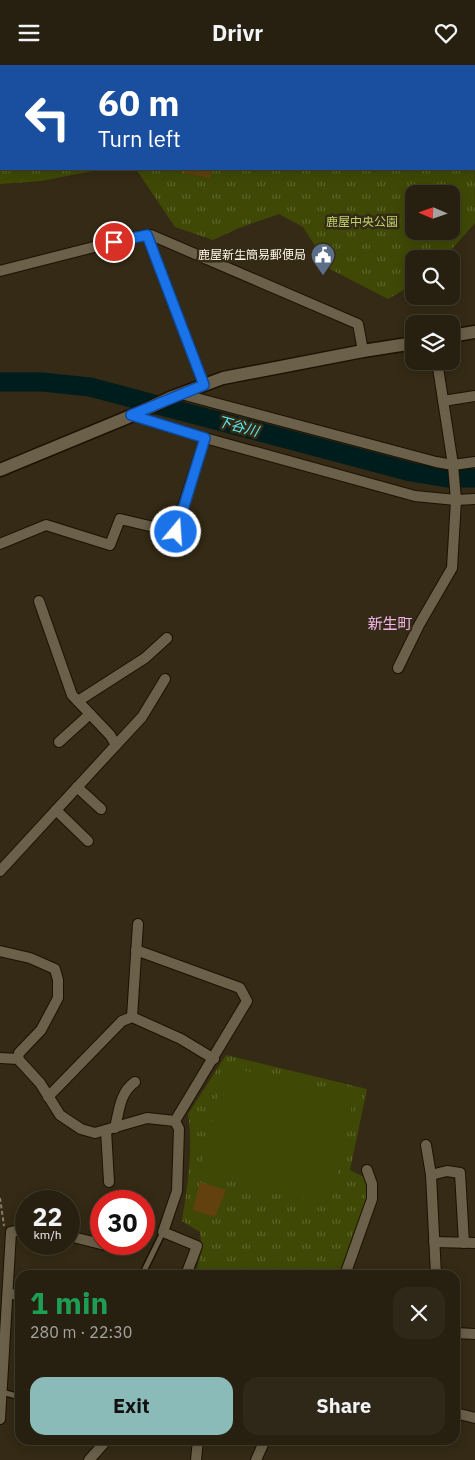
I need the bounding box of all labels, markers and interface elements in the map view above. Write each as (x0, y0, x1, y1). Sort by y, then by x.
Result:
text: Drivr (212, 18, 263, 47)
icon: menu (15, 19, 43, 47)
icon: heart (432, 19, 460, 47)
text: 60 m (98, 80, 180, 126)
icon: left (15, 85, 80, 150)
text: Turn left (98, 124, 181, 153)
north arrow (405, 185, 460, 240)
map controls (405, 185, 460, 370)
park label: 鹿屋中央公園 (326, 214, 398, 229)
pin (93, 221, 135, 263)
icon: arrive (100, 228, 128, 256)
public building icon: 鹿屋新生簡易郵便局 (310, 242, 336, 276)
place label: 鹿屋新生簡易郵便局 (198, 247, 306, 262)
button: search (405, 250, 460, 305)
button: layers (405, 315, 460, 370)
water label: 下谷川 (215, 412, 263, 441)
position arrow (149, 505, 201, 557)
district label: 新生町 (367, 614, 413, 633)
speed limit sign: 30 (90, 1190, 155, 1255)
text: 22 (32, 1200, 63, 1233)
text: km/h (33, 1227, 62, 1242)
text: 1 min (30, 1283, 108, 1322)
button: close (393, 1287, 445, 1339)
text: 280 m · 22:30 (30, 1322, 132, 1342)
button: Exit (30, 1377, 233, 1435)
button: Share (243, 1377, 445, 1435)

